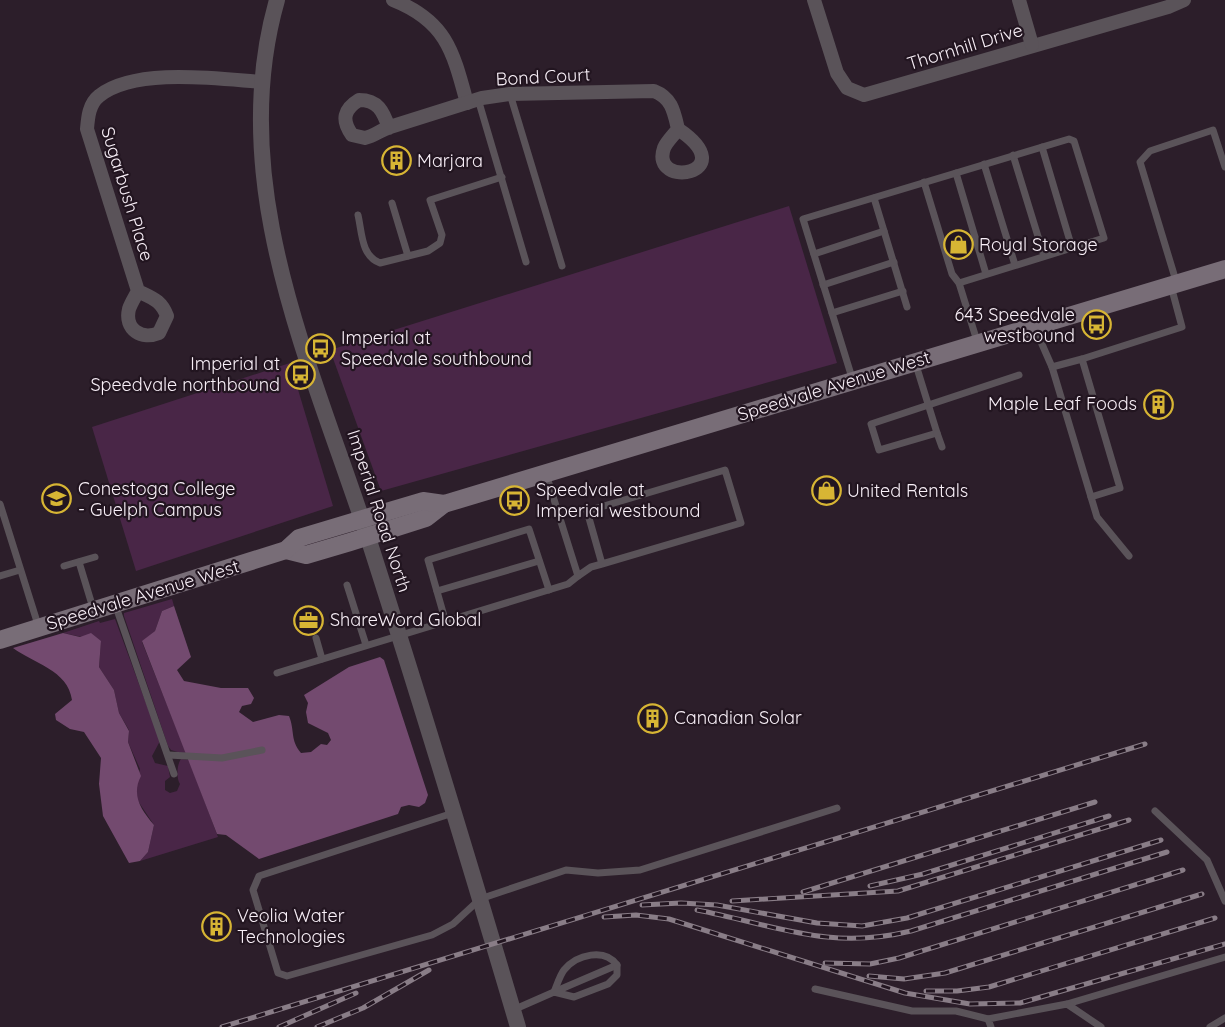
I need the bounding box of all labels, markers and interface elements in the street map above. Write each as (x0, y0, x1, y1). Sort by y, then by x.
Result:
street label: Thornhill Drive (904, 18, 1026, 75)
street label: Bond Court (495, 63, 591, 90)
street label: Sugarbush Place (96, 124, 159, 264)
building icon: Marjara (380, 145, 412, 177)
place label: Marjara (417, 149, 483, 172)
shop icon: Royal Storage (942, 229, 974, 261)
place label: Royal Storage (979, 233, 1098, 256)
place label: 643 Speedvale westbound (954, 303, 1075, 347)
bus stop icon: 643 Speedvale westbound (1080, 309, 1112, 341)
place label: Imperial at Speedvale southbound (341, 326, 532, 370)
bus stop icon: Imperial at Speedvale southbound (304, 332, 336, 364)
street label: Speedvale Avenue West (735, 345, 933, 426)
place label: Imperial at Speedvale northbound (90, 352, 280, 396)
bus stop icon: Imperial at Speedvale northbound (285, 358, 317, 390)
building icon: Maple Leaf Foods (1142, 388, 1174, 420)
place label: Maple Leaf Foods (988, 392, 1137, 415)
street label: Imperial Road North (342, 427, 417, 595)
shop icon: United Rentals (810, 475, 842, 507)
place label: Conestoga College - Guelph Campus (78, 477, 235, 521)
place label: Speedvale at Imperial westbound (536, 478, 700, 522)
place label: United Rentals (847, 479, 968, 502)
school or university icon: Conestoga College - Guelph Campus (41, 483, 73, 515)
bus stop icon: Speedvale at Imperial westbound (499, 484, 531, 516)
street label: Speedvale Avenue West (44, 554, 242, 635)
office icon: ShareWord Global (293, 604, 325, 636)
place label: ShareWord Global (330, 608, 481, 631)
building icon: Canadian Solar (637, 702, 669, 734)
place label: Canadian Solar (674, 706, 802, 729)
place label: Veolia Water Technologies (237, 904, 345, 948)
building icon: Veolia Water Technologies (200, 910, 232, 942)

